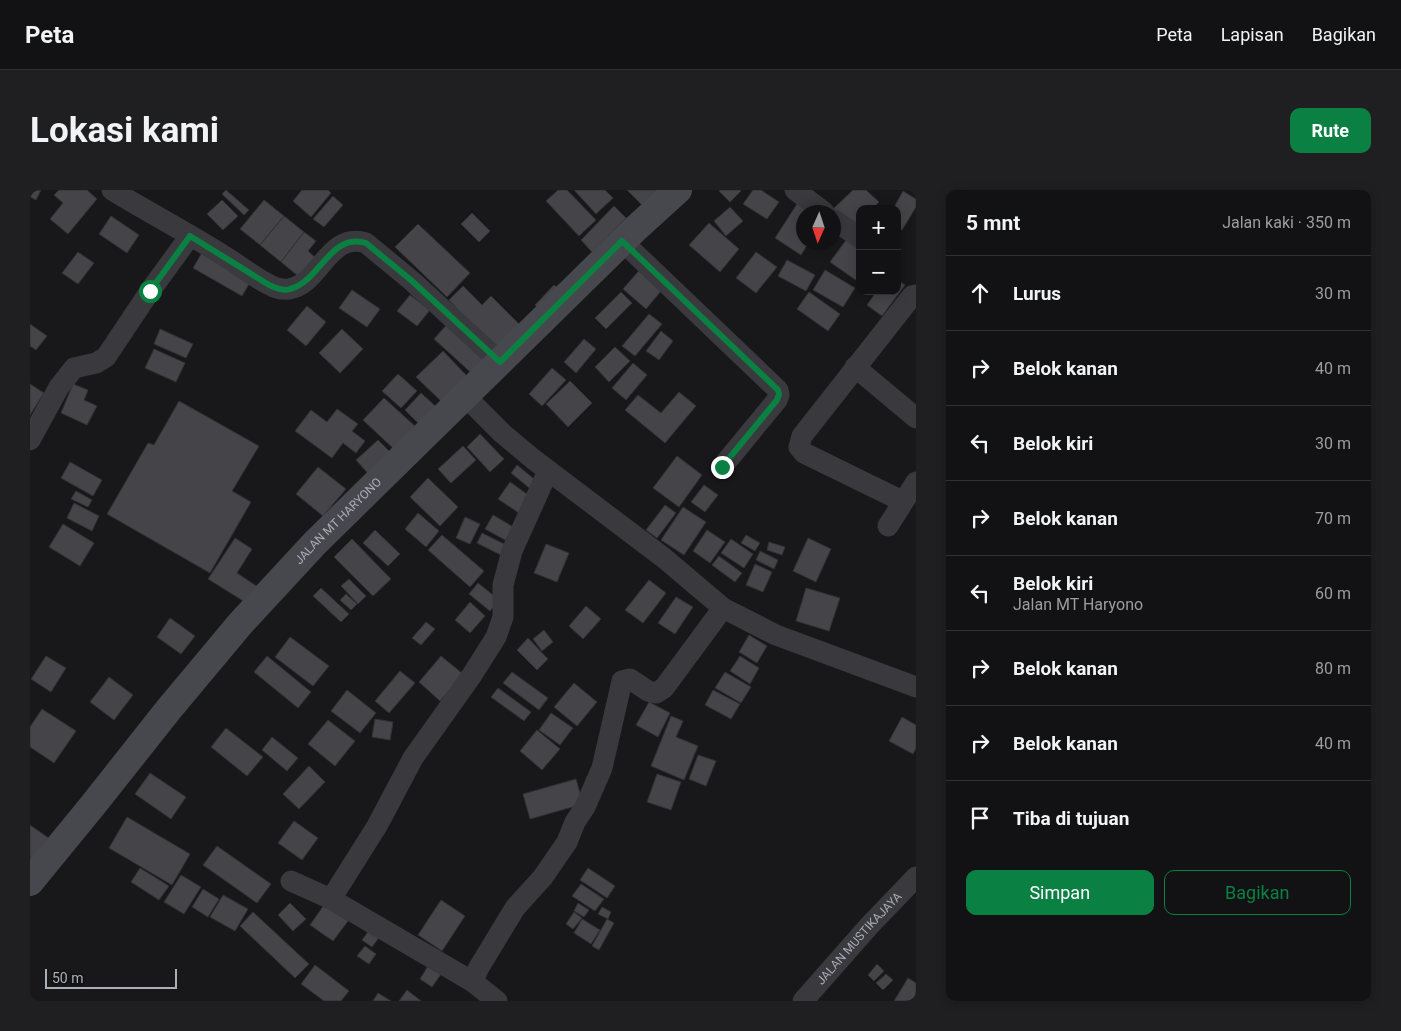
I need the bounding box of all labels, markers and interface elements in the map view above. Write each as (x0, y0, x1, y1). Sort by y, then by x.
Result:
text: Peta (25, 21, 74, 49)
text: Peta (1156, 24, 1193, 45)
text: Lapisan (1221, 24, 1284, 45)
text: Bagikan (1312, 24, 1376, 45)
button: Rute (1290, 108, 1371, 153)
text: Lokasi kami (30, 110, 219, 151)
north arrow (796, 205, 841, 250)
map controls (856, 205, 901, 295)
button: + (856, 205, 901, 250)
text: 5 mnt (966, 211, 1020, 235)
text: Jalan kaki · 350 m (1222, 213, 1351, 232)
button: − (856, 250, 901, 295)
icon: ahead (966, 279, 994, 307)
route start (139, 280, 162, 303)
text: Lurus (1013, 282, 1061, 305)
text: 30 m (1315, 284, 1351, 303)
icon: right (966, 354, 994, 382)
text: Belok kanan (1013, 357, 1118, 380)
text: 40 m (1315, 359, 1351, 378)
icon: left (966, 429, 994, 457)
text: Belok kiri (1013, 432, 1093, 455)
text: 30 m (1315, 434, 1351, 453)
route end (711, 456, 734, 479)
street label: JALAN MT HARYONO (292, 475, 384, 567)
icon: right (966, 504, 994, 532)
text: Belok kanan (1013, 507, 1118, 530)
text: 70 m (1315, 509, 1351, 528)
text: Belok kiri (1013, 572, 1093, 595)
icon: left (966, 579, 994, 607)
text: 60 m (1315, 584, 1351, 603)
text: Jalan MT Haryono (1013, 595, 1143, 614)
icon: right (966, 654, 994, 682)
text: Belok kanan (1013, 657, 1118, 680)
text: 80 m (1315, 659, 1351, 678)
icon: right (966, 729, 994, 757)
text: Belok kanan (1013, 732, 1118, 755)
text: 40 m (1315, 734, 1351, 753)
icon: arrive (966, 804, 994, 832)
text: Tiba di tujuan (1013, 807, 1129, 830)
button: Simpan (966, 870, 1154, 915)
button: Bagikan (1164, 870, 1351, 915)
street label: JALAN MUSTIKAJAYA (814, 889, 905, 988)
scale bar (45, 966, 178, 989)
text: 50 m (52, 970, 84, 986)

